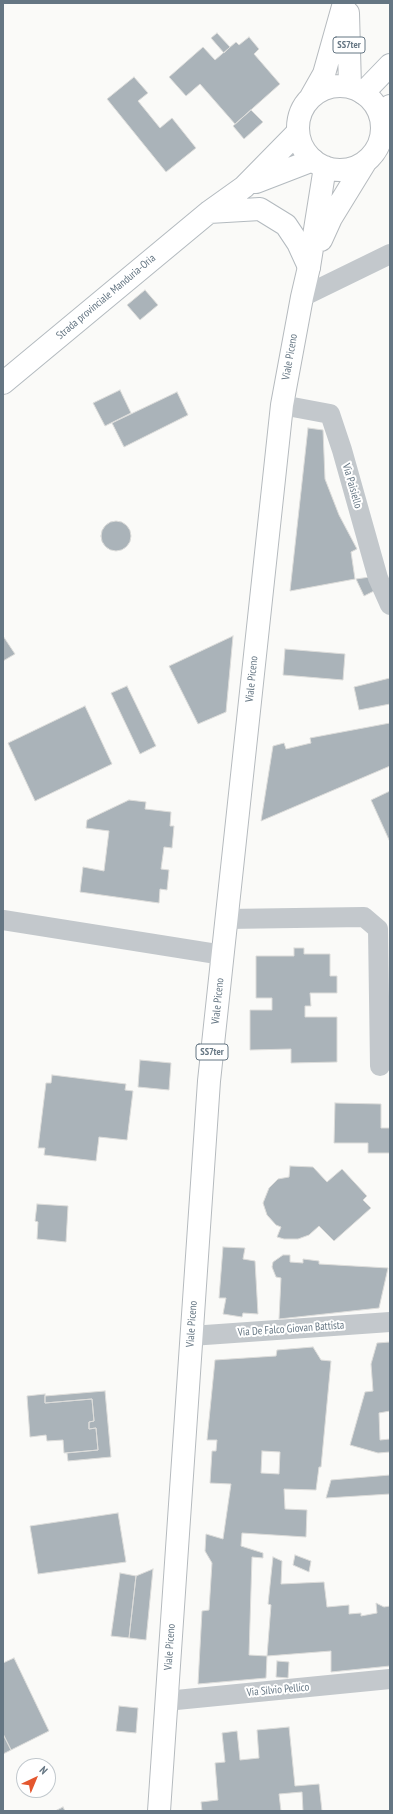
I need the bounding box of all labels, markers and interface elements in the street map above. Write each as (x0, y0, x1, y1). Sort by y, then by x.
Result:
road number: SS7ter (333, 37, 365, 53)
street label: Strada provinciale Manduria-Oria (54, 252, 158, 342)
street label: Viale Piceno (279, 333, 301, 381)
street label: Via Paisiello (339, 462, 365, 510)
street label: Viale Piceno (243, 655, 261, 703)
street label: Viale Piceno (209, 977, 227, 1025)
road number: SS7ter (196, 1044, 228, 1060)
street label: Viale Piceno (184, 1300, 200, 1348)
street label: Via De Falco Giovan Battista (237, 1319, 345, 1339)
street label: Viale Piceno (162, 1623, 178, 1671)
street label: Via Silvio Pellico (246, 1681, 310, 1699)
north arrow (16, 1758, 56, 1798)
text: N (37, 1763, 51, 1777)

